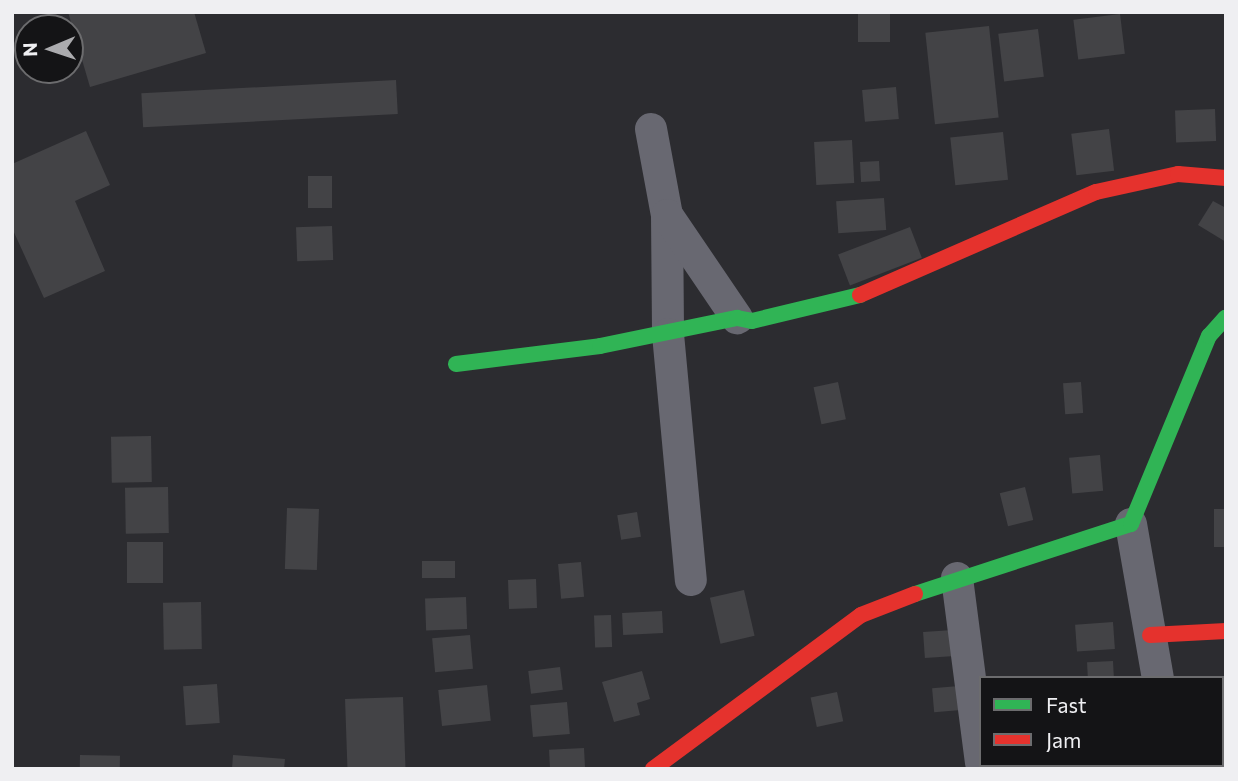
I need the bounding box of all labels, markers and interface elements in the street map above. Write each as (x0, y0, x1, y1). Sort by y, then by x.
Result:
north arrow (14, 14, 84, 84)
text: N (18, 42, 41, 57)
legend (979, 676, 1224, 767)
text: Fast (1046, 692, 1087, 717)
text: Jam (1046, 727, 1081, 752)

